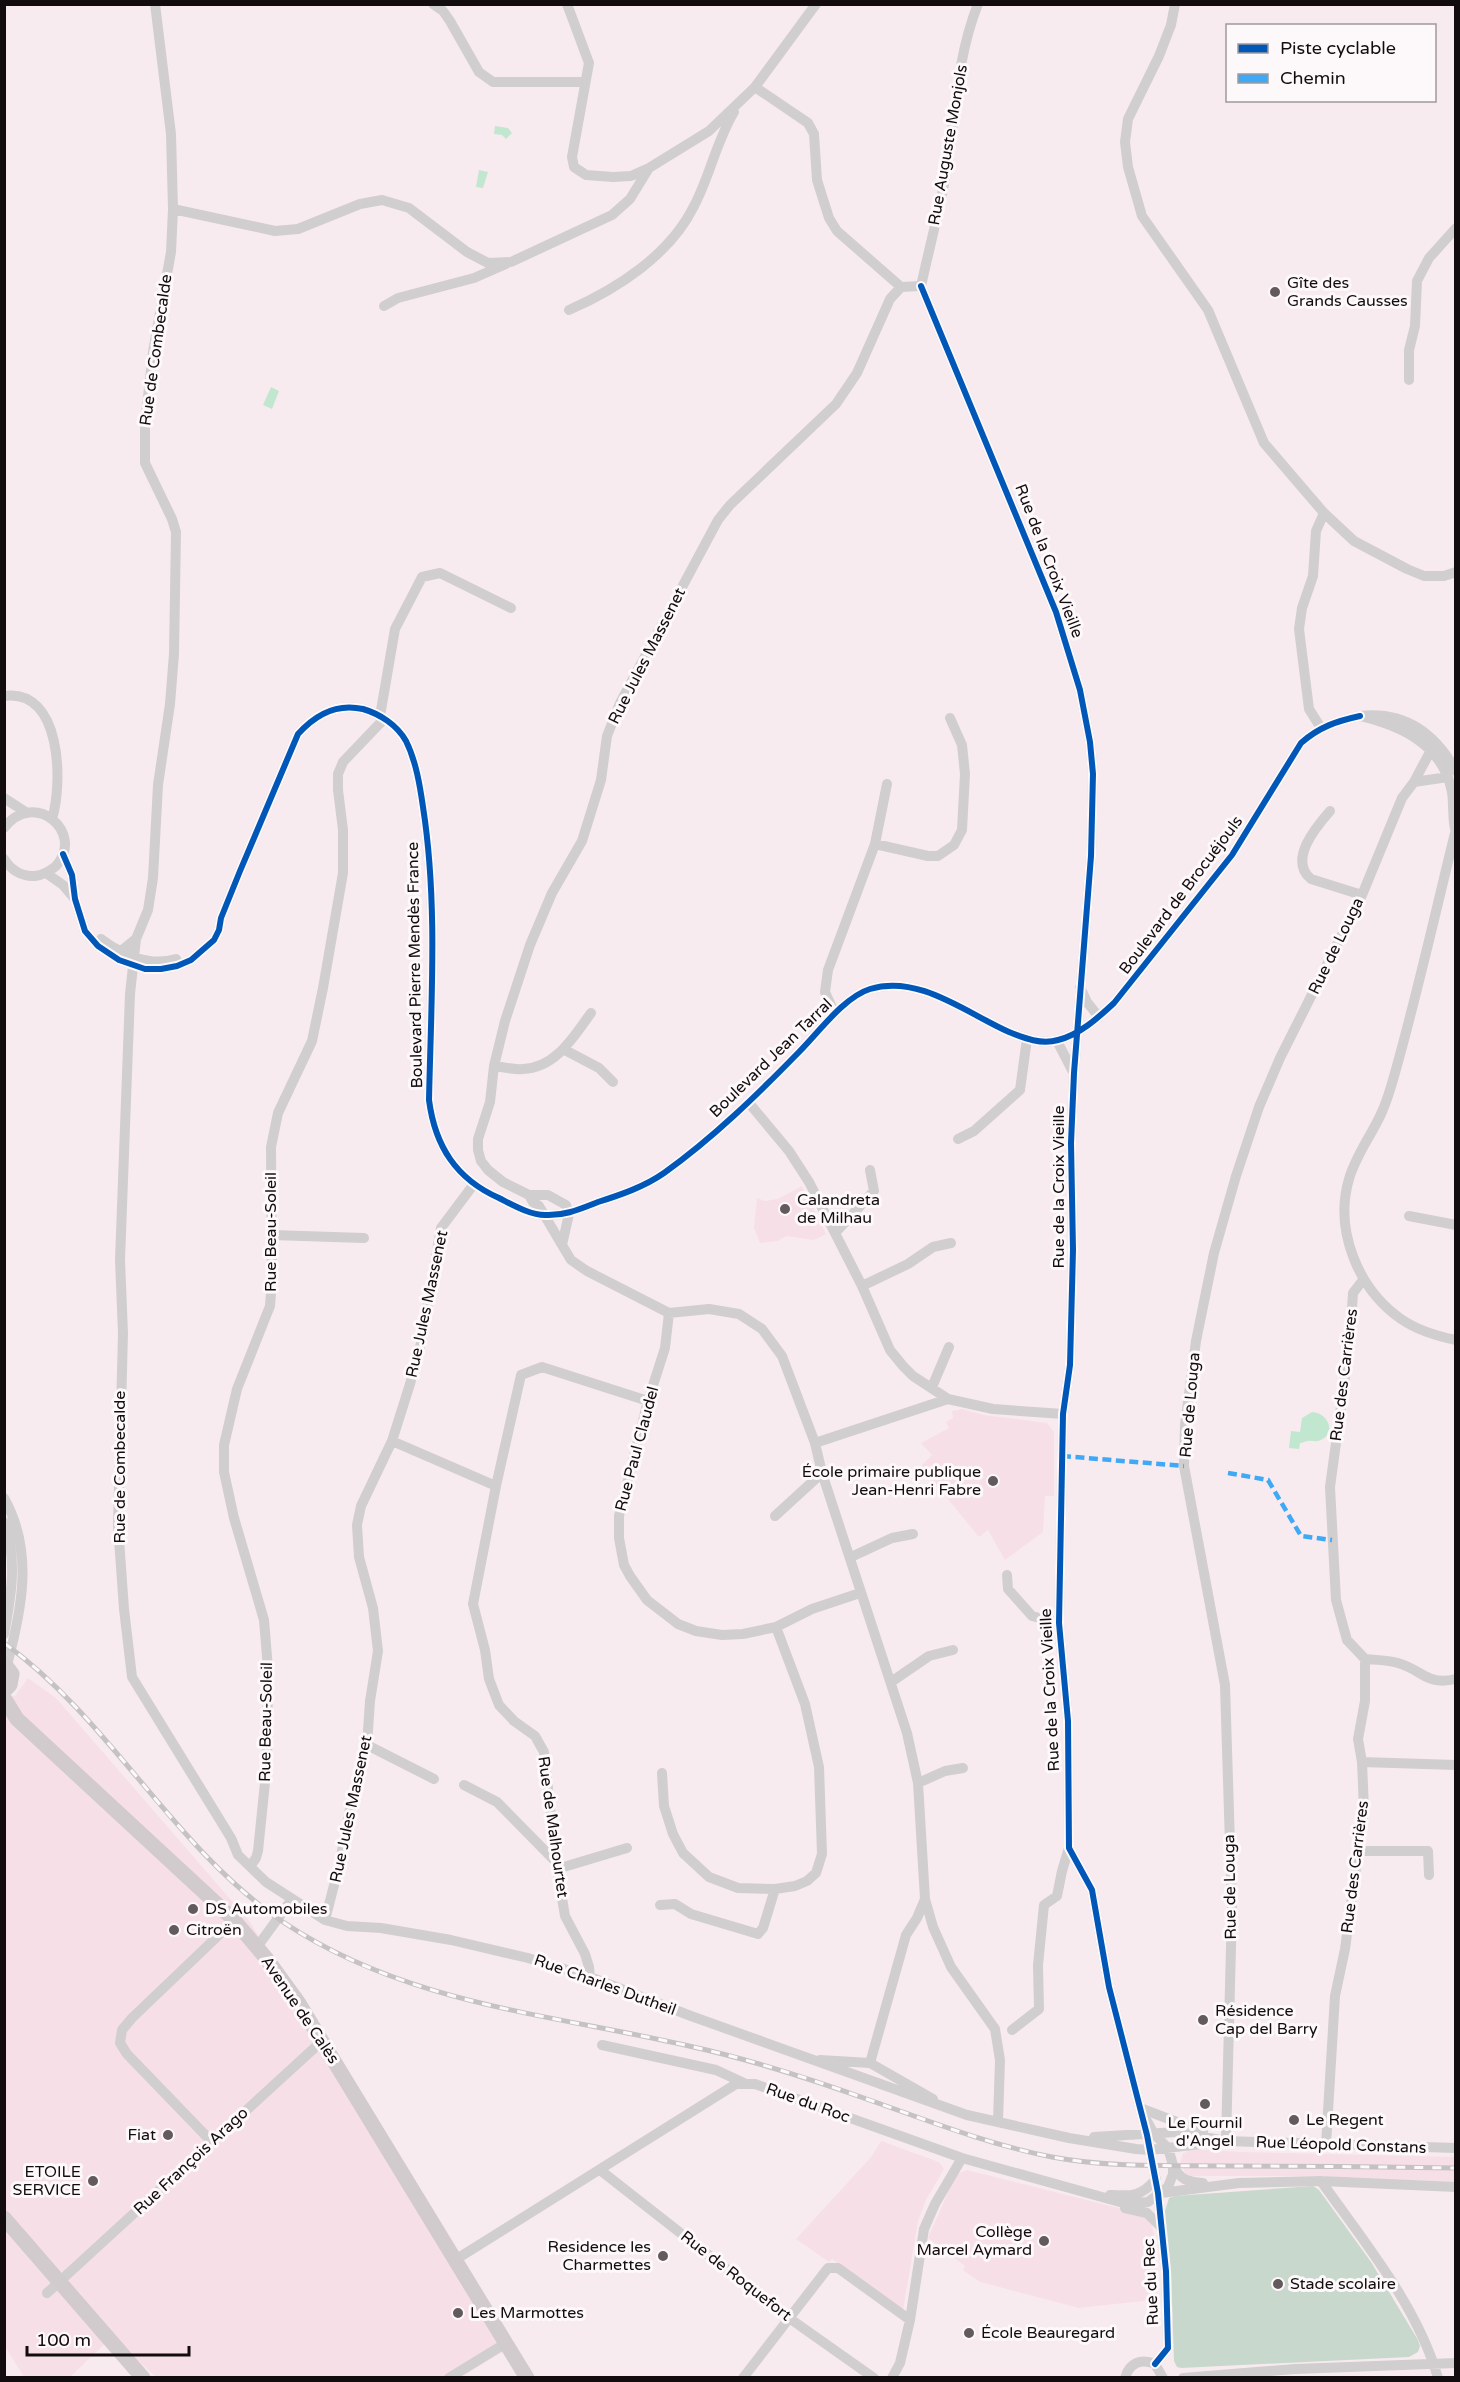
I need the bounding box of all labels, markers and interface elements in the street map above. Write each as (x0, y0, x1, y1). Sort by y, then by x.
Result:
legend (1226, 24, 1436, 102)
text: Piste cyclable (1280, 37, 1396, 59)
street label: Rue Auguste Monjols (924, 63, 972, 227)
text: Chemin (1280, 67, 1346, 89)
street label: Rue de Combecalde (135, 273, 177, 427)
place label: Gîte des Grands Causses (1287, 273, 1408, 311)
marker: Gîte des Grands Causses (1268, 285, 1282, 299)
street label: Rue de la Croix Vieille (1010, 481, 1088, 641)
street label: Rue Jules Massenet (604, 585, 690, 727)
street label: Boulevard de Brocuéjouls (1115, 812, 1247, 978)
street label: Boulevard Pierre Mendès France (403, 842, 427, 1088)
street label: Rue de Louga (1304, 894, 1368, 998)
street label: Boulevard Jean Tarral (705, 994, 837, 1122)
street label: Rue de la Croix Vieille (1049, 1105, 1069, 1269)
street label: Rue Beau-Soleil (261, 1172, 281, 1292)
place label: Calandreta de Milhau (797, 1190, 880, 1228)
marker: Calandreta de Milhau (778, 1202, 792, 1216)
street label: Rue Jules Massenet (402, 1228, 452, 1380)
street label: Rue des Carrières (1326, 1308, 1362, 1442)
street label: Rue de Louga (1175, 1352, 1205, 1458)
street label: Rue Paul Claudel (611, 1384, 663, 1514)
street label: Rue de Combecalde (110, 1391, 130, 1543)
place label: École primaire publique Jean-Henri Fabre (802, 1462, 981, 1500)
marker: École primaire publique Jean-Henri Fabre (986, 1474, 1000, 1488)
street label: Rue de la Croix Vieille (1036, 1608, 1064, 1772)
street label: Rue Beau-Soleil (255, 1662, 277, 1782)
street label: Rue Jules Massenet (326, 1733, 376, 1885)
street label: Rue de Malhourtet (533, 1755, 573, 1899)
street label: Rue des Carrières (1337, 1800, 1373, 1934)
street label: Rue de Louga (1219, 1834, 1241, 1940)
place label: DS Automobiles (205, 1899, 327, 1919)
marker: DS Automobiles (186, 1902, 200, 1916)
place label: Citroën (186, 1920, 242, 1940)
marker: Citroën (167, 1923, 181, 1937)
street label: Rue Charles Dutheil (531, 1950, 679, 2020)
street label: Avenue de Calès (257, 1952, 343, 2068)
place label: Résidence Cap del Barry (1215, 2001, 1318, 2039)
marker: Résidence Cap del Barry (1196, 2013, 1210, 2027)
street label: Rue du Roc (763, 2079, 853, 2127)
marker: Le Fournil d'Angel (1198, 2097, 1212, 2111)
street label: Rue François Arago (130, 2103, 252, 2219)
place label: Le Regent (1306, 2110, 1384, 2130)
place label: Le Fournil d'Angel (1168, 2113, 1242, 2151)
marker: Le Regent (1287, 2113, 1301, 2127)
place label: Fiat (128, 2125, 156, 2145)
marker: Fiat (161, 2128, 175, 2142)
street label: Rue Léopold Constans (1255, 2132, 1427, 2158)
place label: ETOILE SERVICE (13, 2162, 81, 2200)
marker: ETOILE SERVICE (86, 2174, 100, 2188)
place label: Collège Marcel Aymard (916, 2222, 1032, 2260)
street label: Rue de Roquefort (677, 2226, 795, 2326)
marker: Collège Marcel Aymard (1037, 2234, 1051, 2248)
place label: Residence les Charmettes (548, 2237, 651, 2275)
street label: Rue du Rec (1139, 2238, 1163, 2326)
marker: Residence les Charmettes (656, 2249, 670, 2263)
place label: Stade scolaire (1290, 2274, 1396, 2294)
marker: Stade scolaire (1271, 2277, 1285, 2291)
place label: Les Marmottes (470, 2303, 584, 2323)
marker: Les Marmottes (451, 2306, 465, 2320)
scale bar (27, 2319, 189, 2357)
place label: École Beauregard (981, 2323, 1115, 2343)
marker: École Beauregard (962, 2326, 976, 2340)
text: 100 m (36, 2329, 91, 2351)

